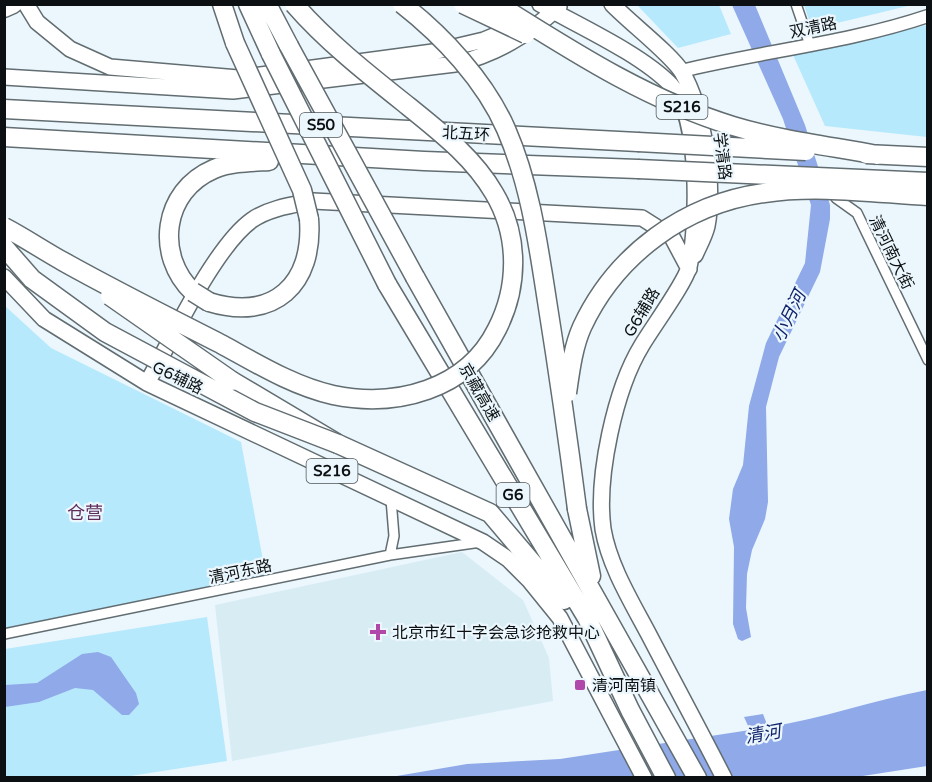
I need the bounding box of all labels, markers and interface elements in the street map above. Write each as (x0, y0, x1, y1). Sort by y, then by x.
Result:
street label: 双清路 (788, 13, 839, 43)
road number: S216 (656, 95, 708, 119)
road number: S50 (300, 113, 342, 137)
street label: 北五环 (441, 123, 490, 145)
street label: 学清路 (709, 131, 735, 181)
street label: 清河南大街 (865, 212, 918, 293)
street label: G6辅路 (619, 284, 664, 341)
water label: 小月河 (767, 284, 812, 345)
street label: G6辅路 (149, 357, 206, 399)
street label: 京藏高速 (454, 360, 504, 425)
road number: S216 (306, 459, 358, 483)
road number: G6 (496, 483, 530, 507)
district label: 仓营 (67, 502, 103, 524)
street label: 清河东路 (207, 556, 274, 588)
marker: 北京市红十字会急诊抢救中心 (369, 623, 387, 641)
place label: 北京市红十字会急诊抢救中心 (392, 623, 600, 643)
place label: 清河南镇 (592, 676, 656, 696)
marker: 清河南镇 (573, 678, 587, 692)
water label: 清河 (743, 720, 786, 748)

